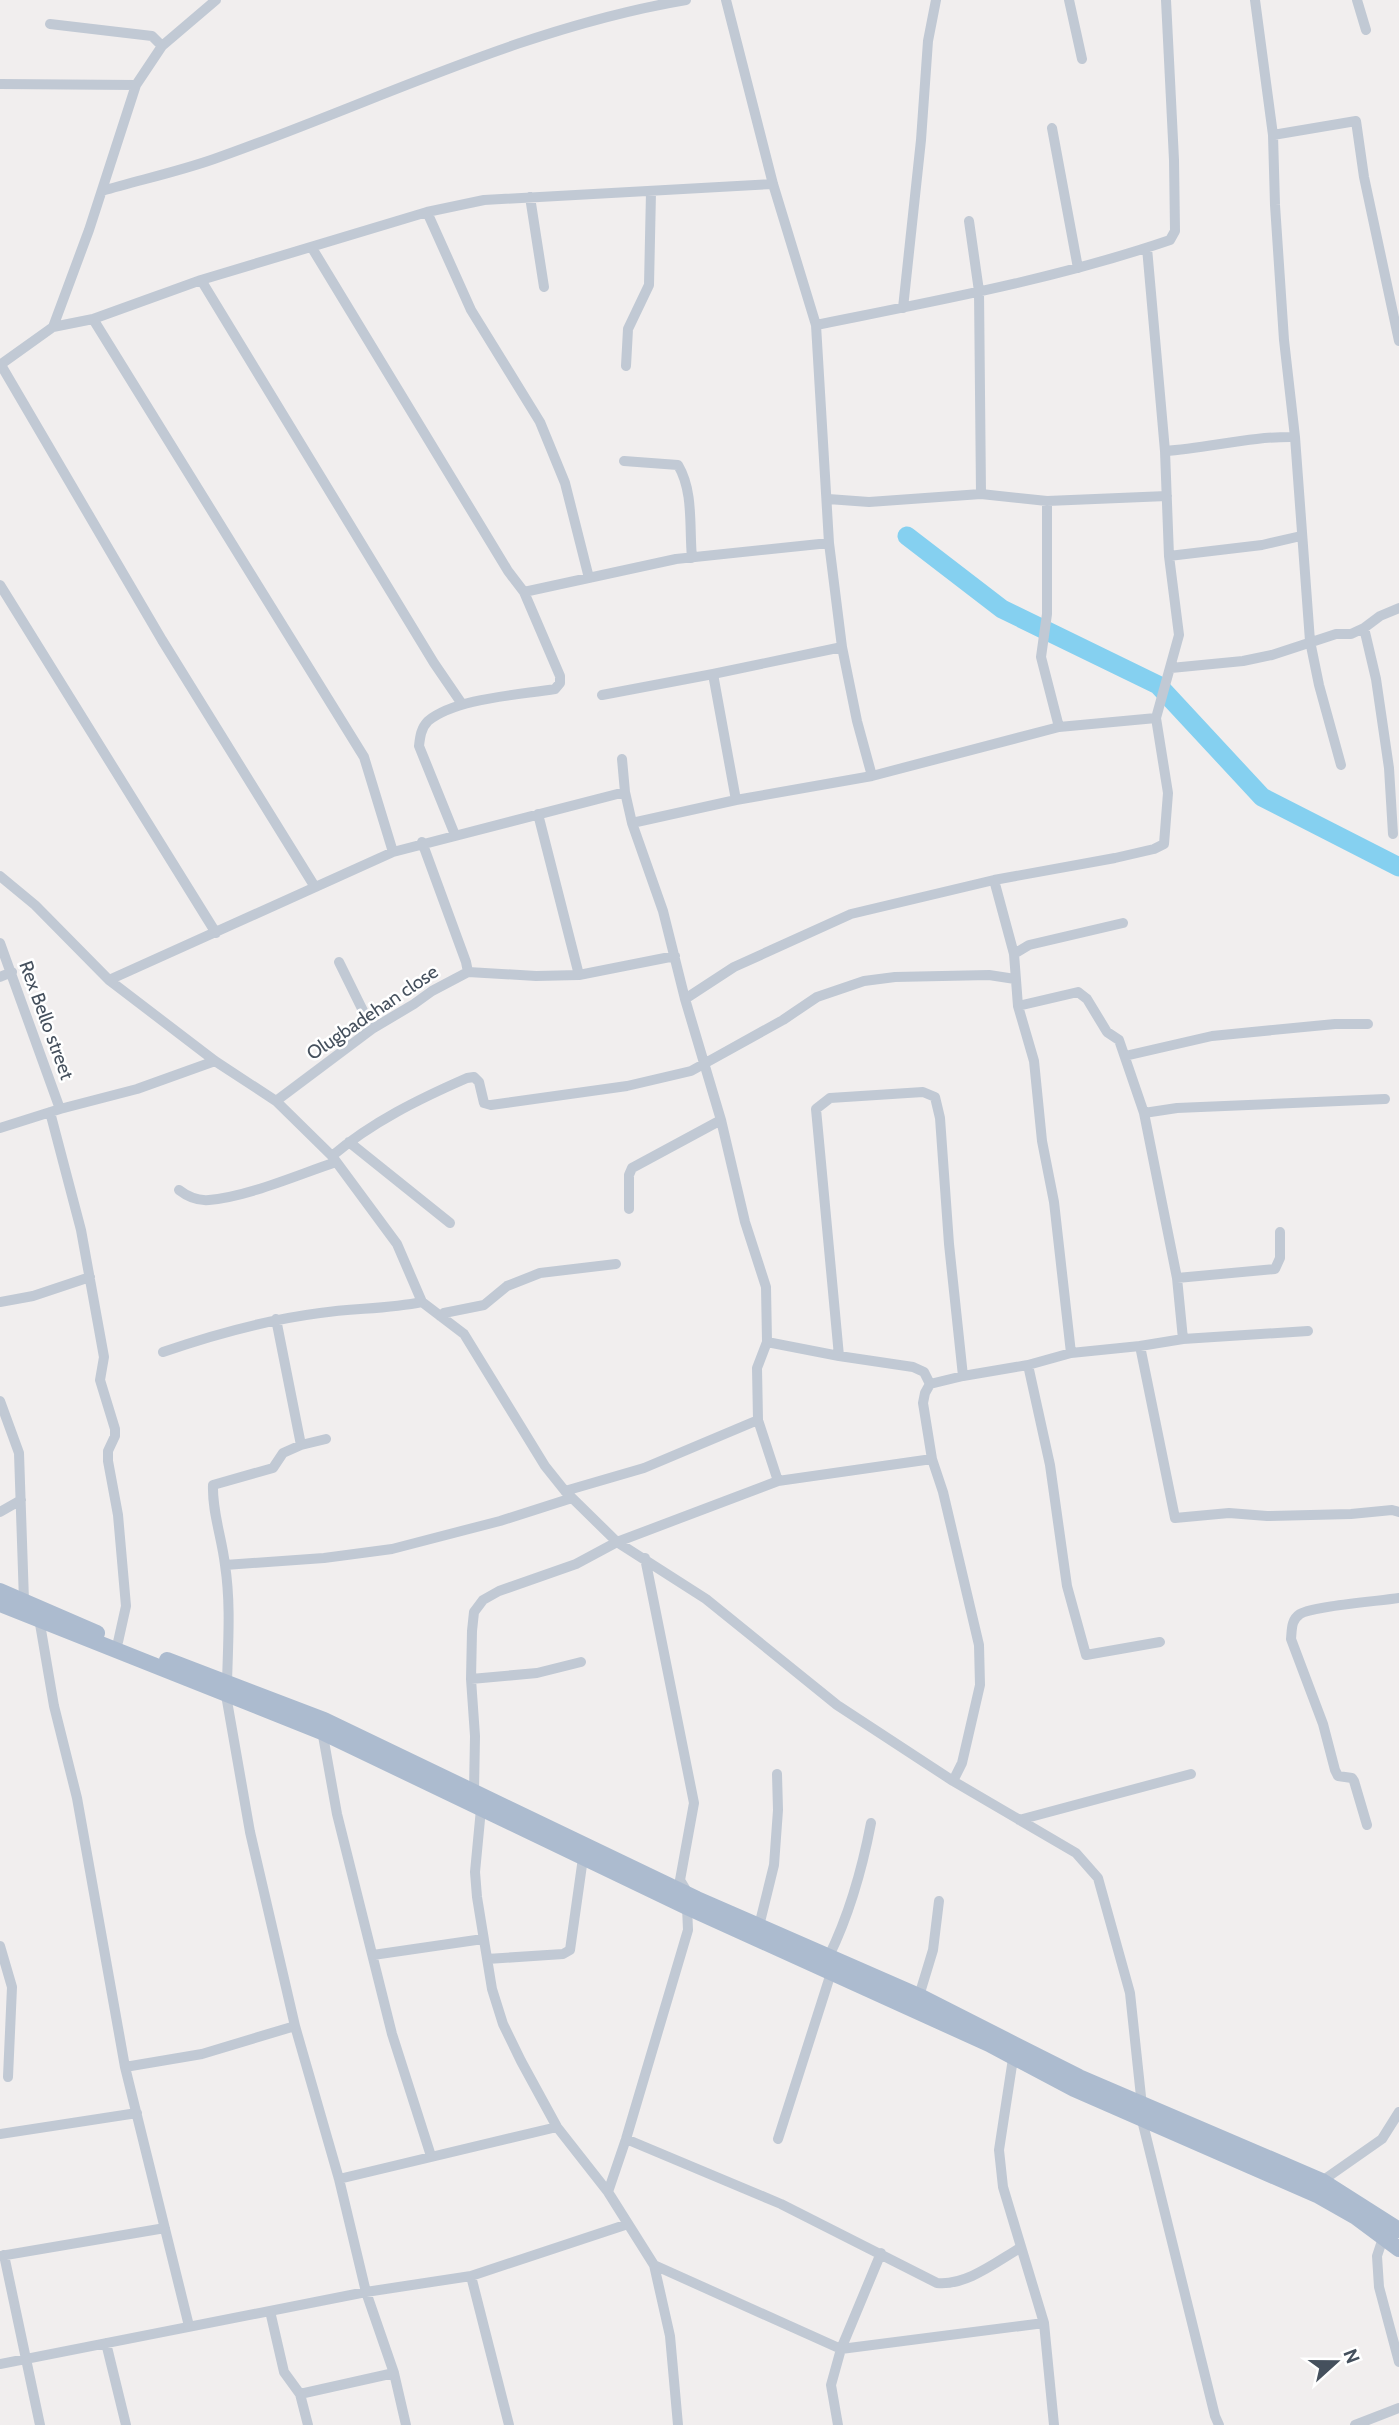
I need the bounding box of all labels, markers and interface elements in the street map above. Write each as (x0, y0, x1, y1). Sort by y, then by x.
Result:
street label: Rex Bello street (14, 958, 79, 1083)
street label: Olugbadehan close (302, 960, 443, 1065)
north arrow (1301, 2327, 1371, 2397)
text: N (1338, 2346, 1365, 2366)

